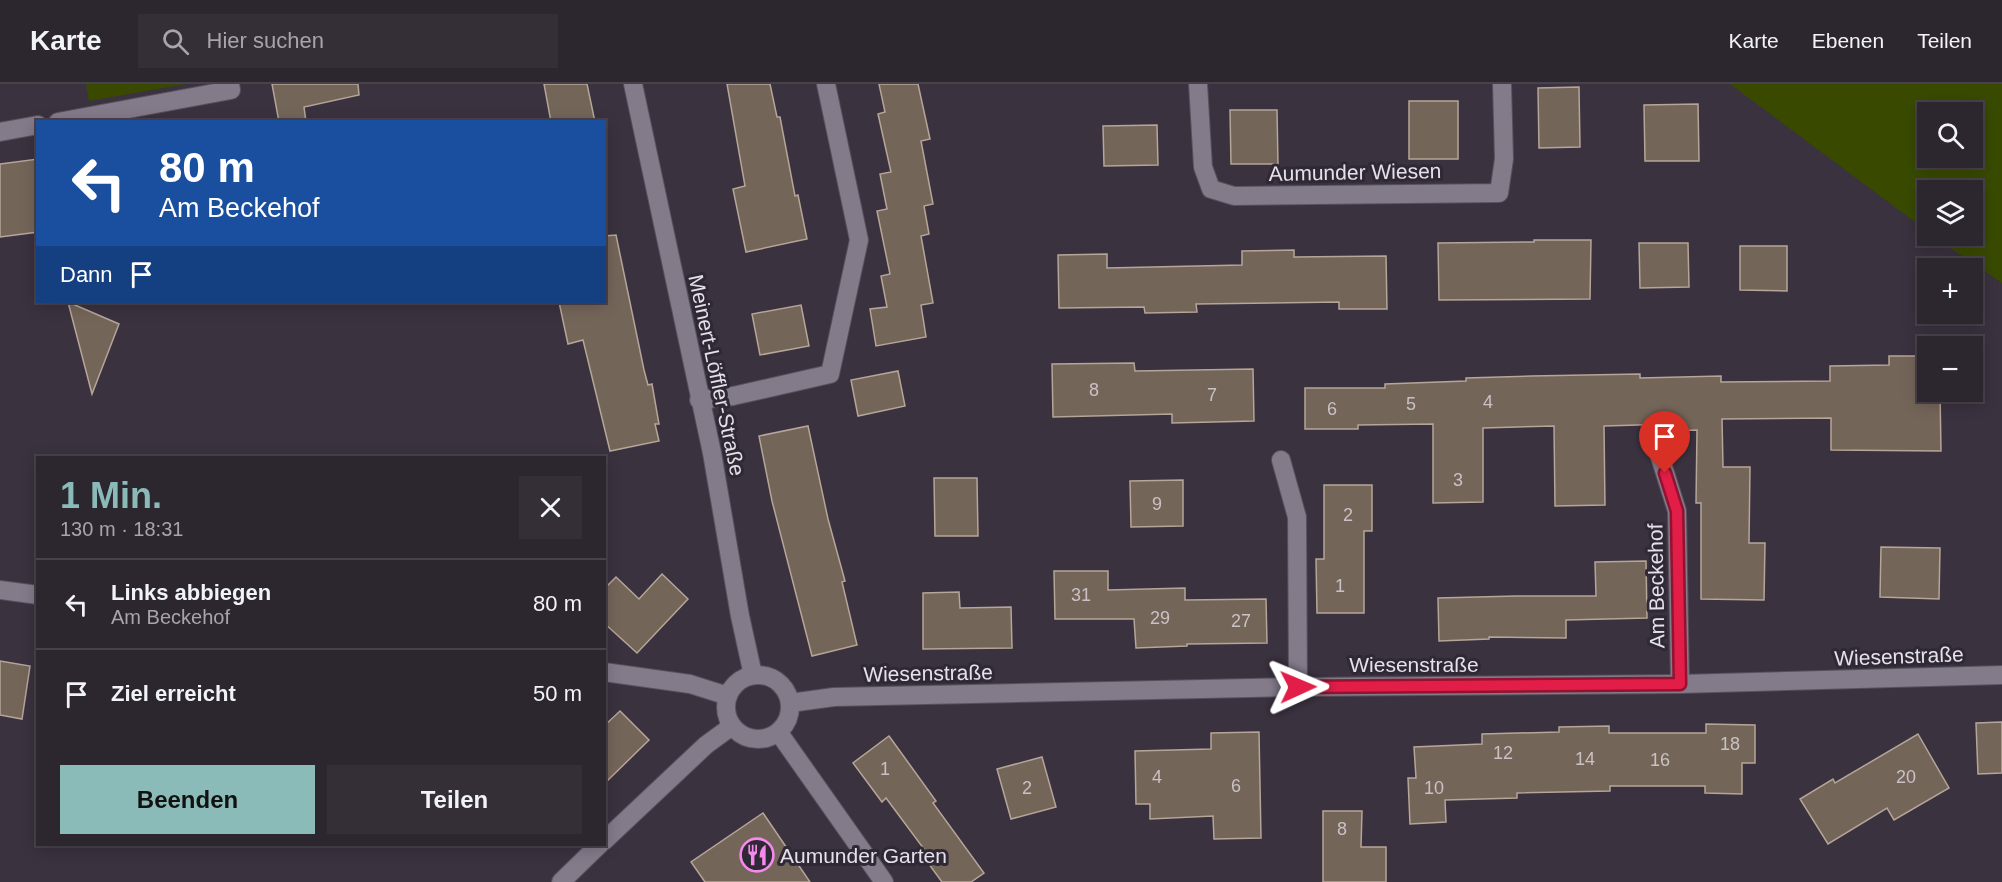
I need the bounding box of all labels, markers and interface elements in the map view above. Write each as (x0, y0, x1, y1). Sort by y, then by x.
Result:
search box (138, 14, 558, 68)
text: Karte (30, 25, 102, 56)
icon: search (159, 25, 192, 58)
text: Hier suchen (207, 28, 324, 53)
text: Karte (1729, 29, 1779, 52)
text: Ebenen (1812, 29, 1884, 52)
text: Teilen (1917, 29, 1972, 52)
map controls (1917, 102, 1983, 402)
button: search (1917, 102, 1983, 168)
icon: left (60, 144, 138, 222)
text: 80 m (159, 144, 255, 191)
street label: Aumunder Wiesen (1268, 159, 1442, 185)
button: layers (1917, 180, 1983, 246)
text: Am Beckehof (159, 193, 320, 223)
icon: arrive (125, 258, 158, 291)
button: + (1917, 258, 1983, 324)
text: Dann (60, 262, 113, 287)
street label: Meinert-Löffler-Straße (684, 272, 750, 478)
button: − (1917, 336, 1983, 402)
house number: 8 (1089, 380, 1099, 400)
house number: 7 (1207, 385, 1217, 405)
house number: 4 (1483, 392, 1493, 412)
house number: 5 (1406, 394, 1416, 414)
house number: 6 (1327, 399, 1337, 419)
pin (1639, 411, 1690, 473)
icon: arrive (1648, 420, 1681, 453)
house number: 3 (1453, 470, 1463, 490)
text: 1 Min. (60, 475, 162, 516)
button: close (519, 476, 582, 539)
house number: 9 (1152, 494, 1162, 514)
house number: 2 (1343, 505, 1353, 525)
text: 130 m · 18:31 (60, 518, 183, 540)
street label: Am Beckehof (1643, 523, 1669, 649)
house number: 1 (1335, 576, 1345, 596)
text: Links abbiegen (111, 580, 271, 605)
house number: 31 (1071, 585, 1091, 605)
icon: left (60, 588, 93, 621)
text: 80 m (533, 591, 582, 616)
text: Am Beckehof (111, 606, 230, 628)
house number: 29 (1150, 608, 1170, 628)
house number: 27 (1231, 611, 1251, 631)
street label: Wiesenstraße (1834, 642, 1964, 670)
street label: Wiesenstraße (1349, 653, 1479, 676)
position arrow (1266, 655, 1330, 719)
street label: Wiesenstraße (863, 660, 993, 686)
icon: arrive (60, 678, 93, 711)
text: Ziel erreicht (111, 681, 236, 706)
text: 50 m (533, 681, 582, 706)
house number: 18 (1720, 734, 1740, 754)
house number: 12 (1493, 743, 1513, 763)
house number: 14 (1575, 749, 1595, 769)
house number: 16 (1650, 750, 1670, 770)
house number: 1 (880, 759, 890, 779)
button: Beenden (60, 765, 315, 834)
button: Teilen (327, 765, 582, 834)
house number: 4 (1152, 767, 1162, 787)
house number: 20 (1896, 767, 1916, 787)
house number: 6 (1231, 776, 1241, 796)
house number: 2 (1022, 778, 1032, 798)
house number: 10 (1424, 778, 1444, 798)
house number: 8 (1337, 819, 1347, 839)
restaurant icon: Aumunder Garten (739, 837, 775, 873)
place label: Aumunder Garten (780, 844, 947, 867)

